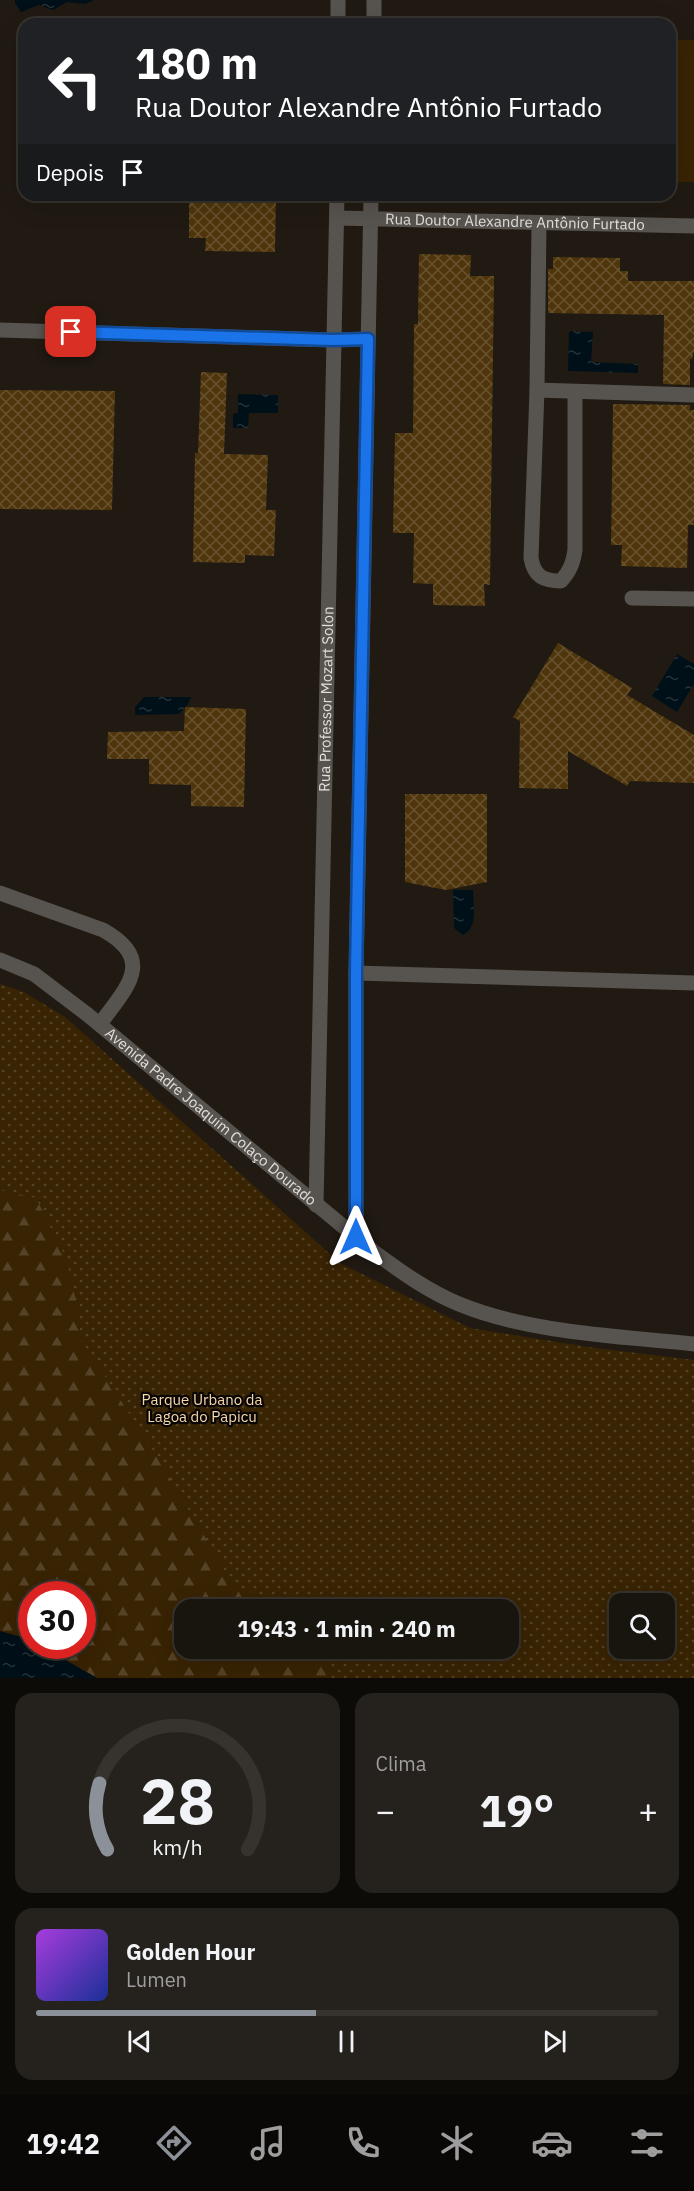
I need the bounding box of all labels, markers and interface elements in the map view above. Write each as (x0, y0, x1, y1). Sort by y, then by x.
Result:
text: 180 m (135, 36, 258, 91)
icon: left (36, 42, 114, 120)
text: Rua Doutor Alexandre Antônio Furtado (135, 89, 602, 124)
icon: arrive (116, 156, 149, 189)
text: Depois (36, 158, 104, 187)
street label: Rua Doutor Alexandre Antônio Furtado (385, 209, 645, 234)
pin (45, 306, 96, 357)
icon: arrive (54, 315, 87, 348)
street label: Rua Professor Mozart Solon (315, 606, 337, 792)
street label: Avenida Padre Joaquim Colaço Dourado (101, 1023, 321, 1209)
position arrow (324, 1205, 388, 1269)
park label: Parque Urbano da Lagoa do Papicu (142, 1390, 262, 1426)
speed limit sign: 30 (18, 1581, 96, 1659)
map controls (609, 1593, 675, 1659)
button: search (609, 1593, 675, 1659)
text: 19:43 · 1 min · 240 m (237, 1614, 456, 1643)
text: Clima (376, 1750, 427, 1777)
text: 28 (140, 1760, 215, 1841)
text: 19° (479, 1781, 554, 1839)
text: − (376, 1789, 395, 1832)
text: + (638, 1789, 658, 1832)
text: km/h (152, 1833, 202, 1861)
text: Golden Hour (126, 1937, 255, 1966)
text: Lumen (126, 1966, 187, 1993)
icon: previous (123, 2025, 156, 2058)
icon: pause (330, 2025, 363, 2058)
icon: next (538, 2025, 571, 2058)
icon: directions (153, 2122, 195, 2164)
icon: music (247, 2122, 289, 2164)
icon: phone (342, 2122, 384, 2164)
icon: climate (436, 2122, 478, 2164)
icon: car (531, 2122, 573, 2164)
icon: filters (626, 2122, 668, 2164)
text: 19:42 (26, 2126, 100, 2161)

